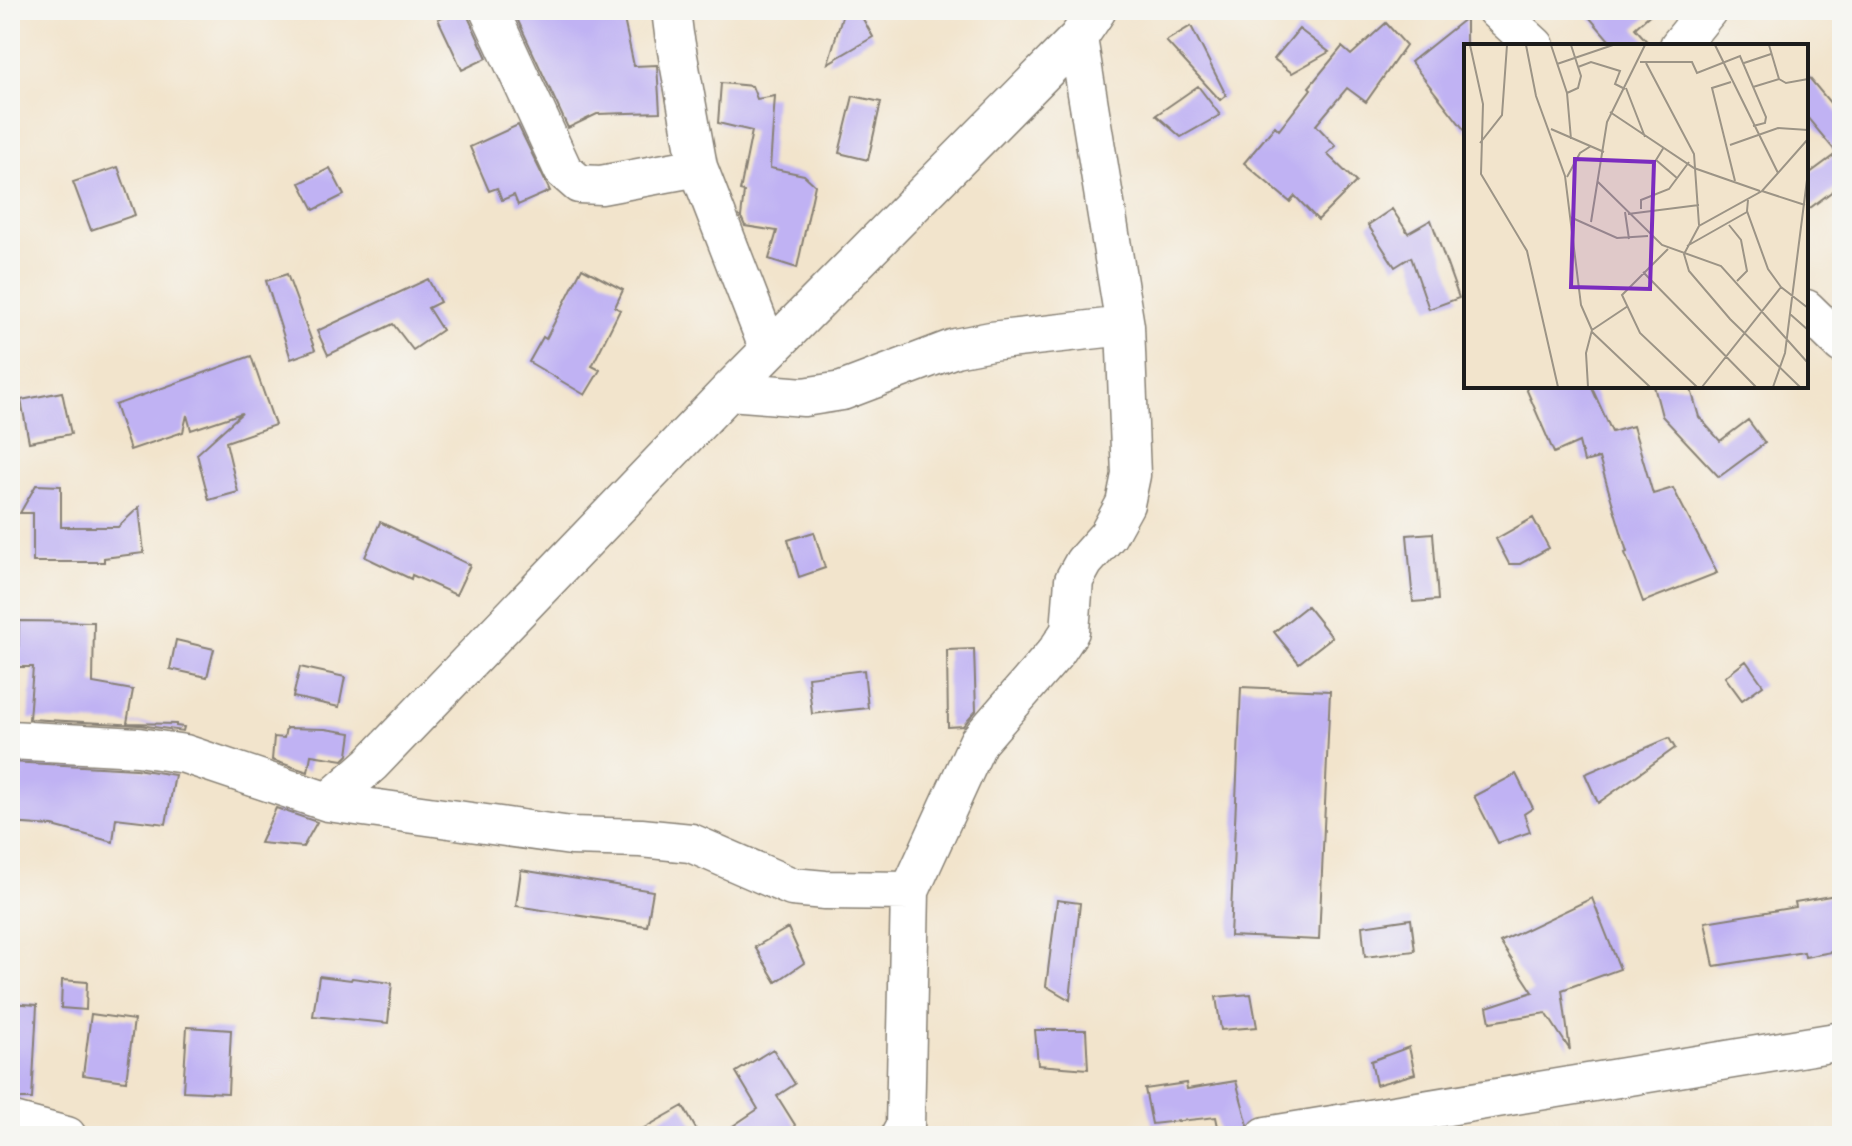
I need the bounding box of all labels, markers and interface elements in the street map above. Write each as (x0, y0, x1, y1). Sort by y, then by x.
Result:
inset map (1464, 44, 1808, 388)

